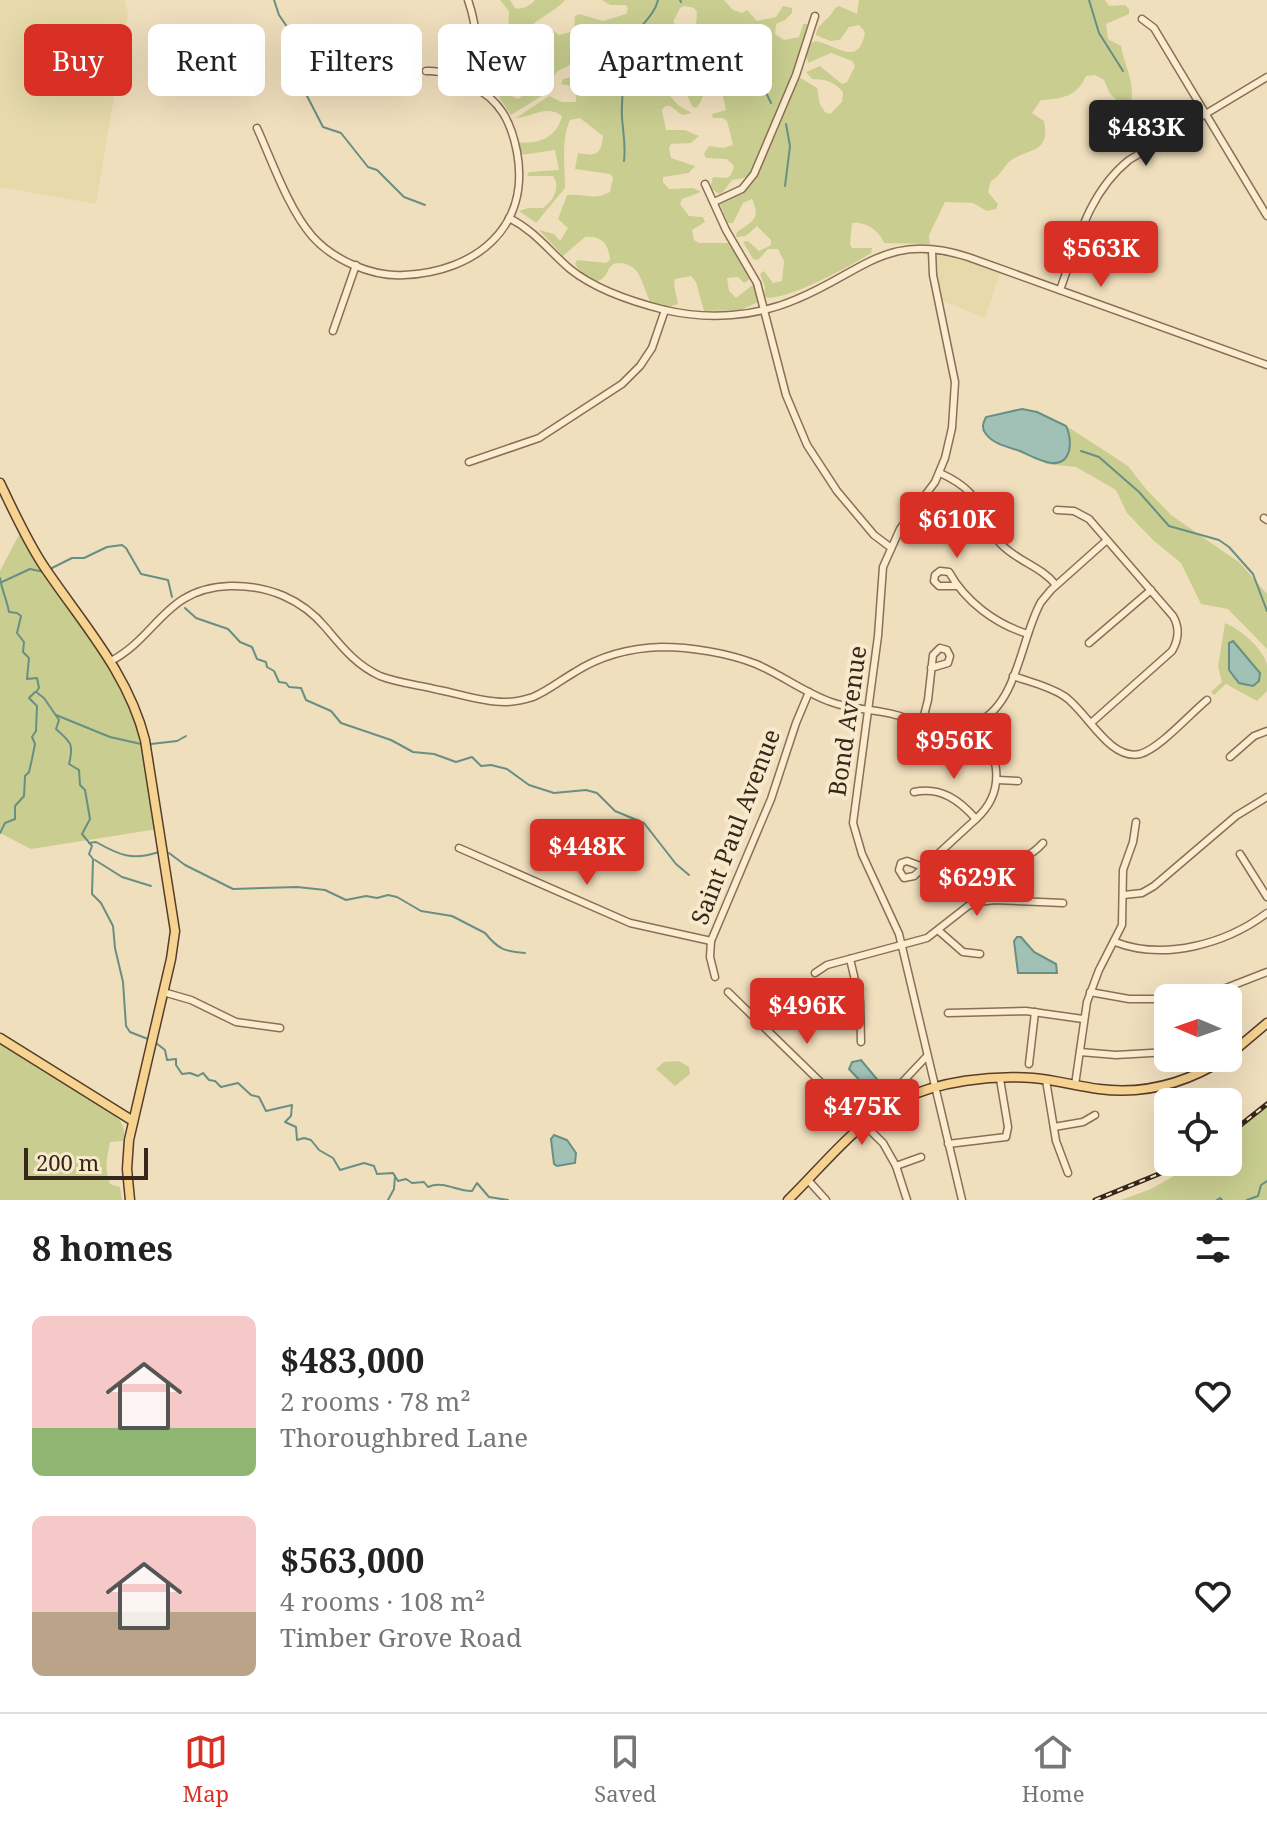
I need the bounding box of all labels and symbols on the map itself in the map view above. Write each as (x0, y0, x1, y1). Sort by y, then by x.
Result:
pin: $483K (1090, 100, 1202, 168)
pin: $563K (1045, 221, 1157, 289)
pin: $610K (901, 492, 1013, 560)
street label: Bond Avenue (820, 643, 873, 798)
pin: $956K (898, 713, 1010, 781)
street label: Saint Paul Avenue (682, 724, 787, 929)
pin: $448K (531, 819, 643, 887)
pin: $629K (921, 850, 1033, 918)
pin: $496K (751, 978, 863, 1046)
north arrow (1154, 984, 1242, 1072)
pin: $475K (806, 1079, 918, 1147)
scale bar (24, 1144, 148, 1180)

